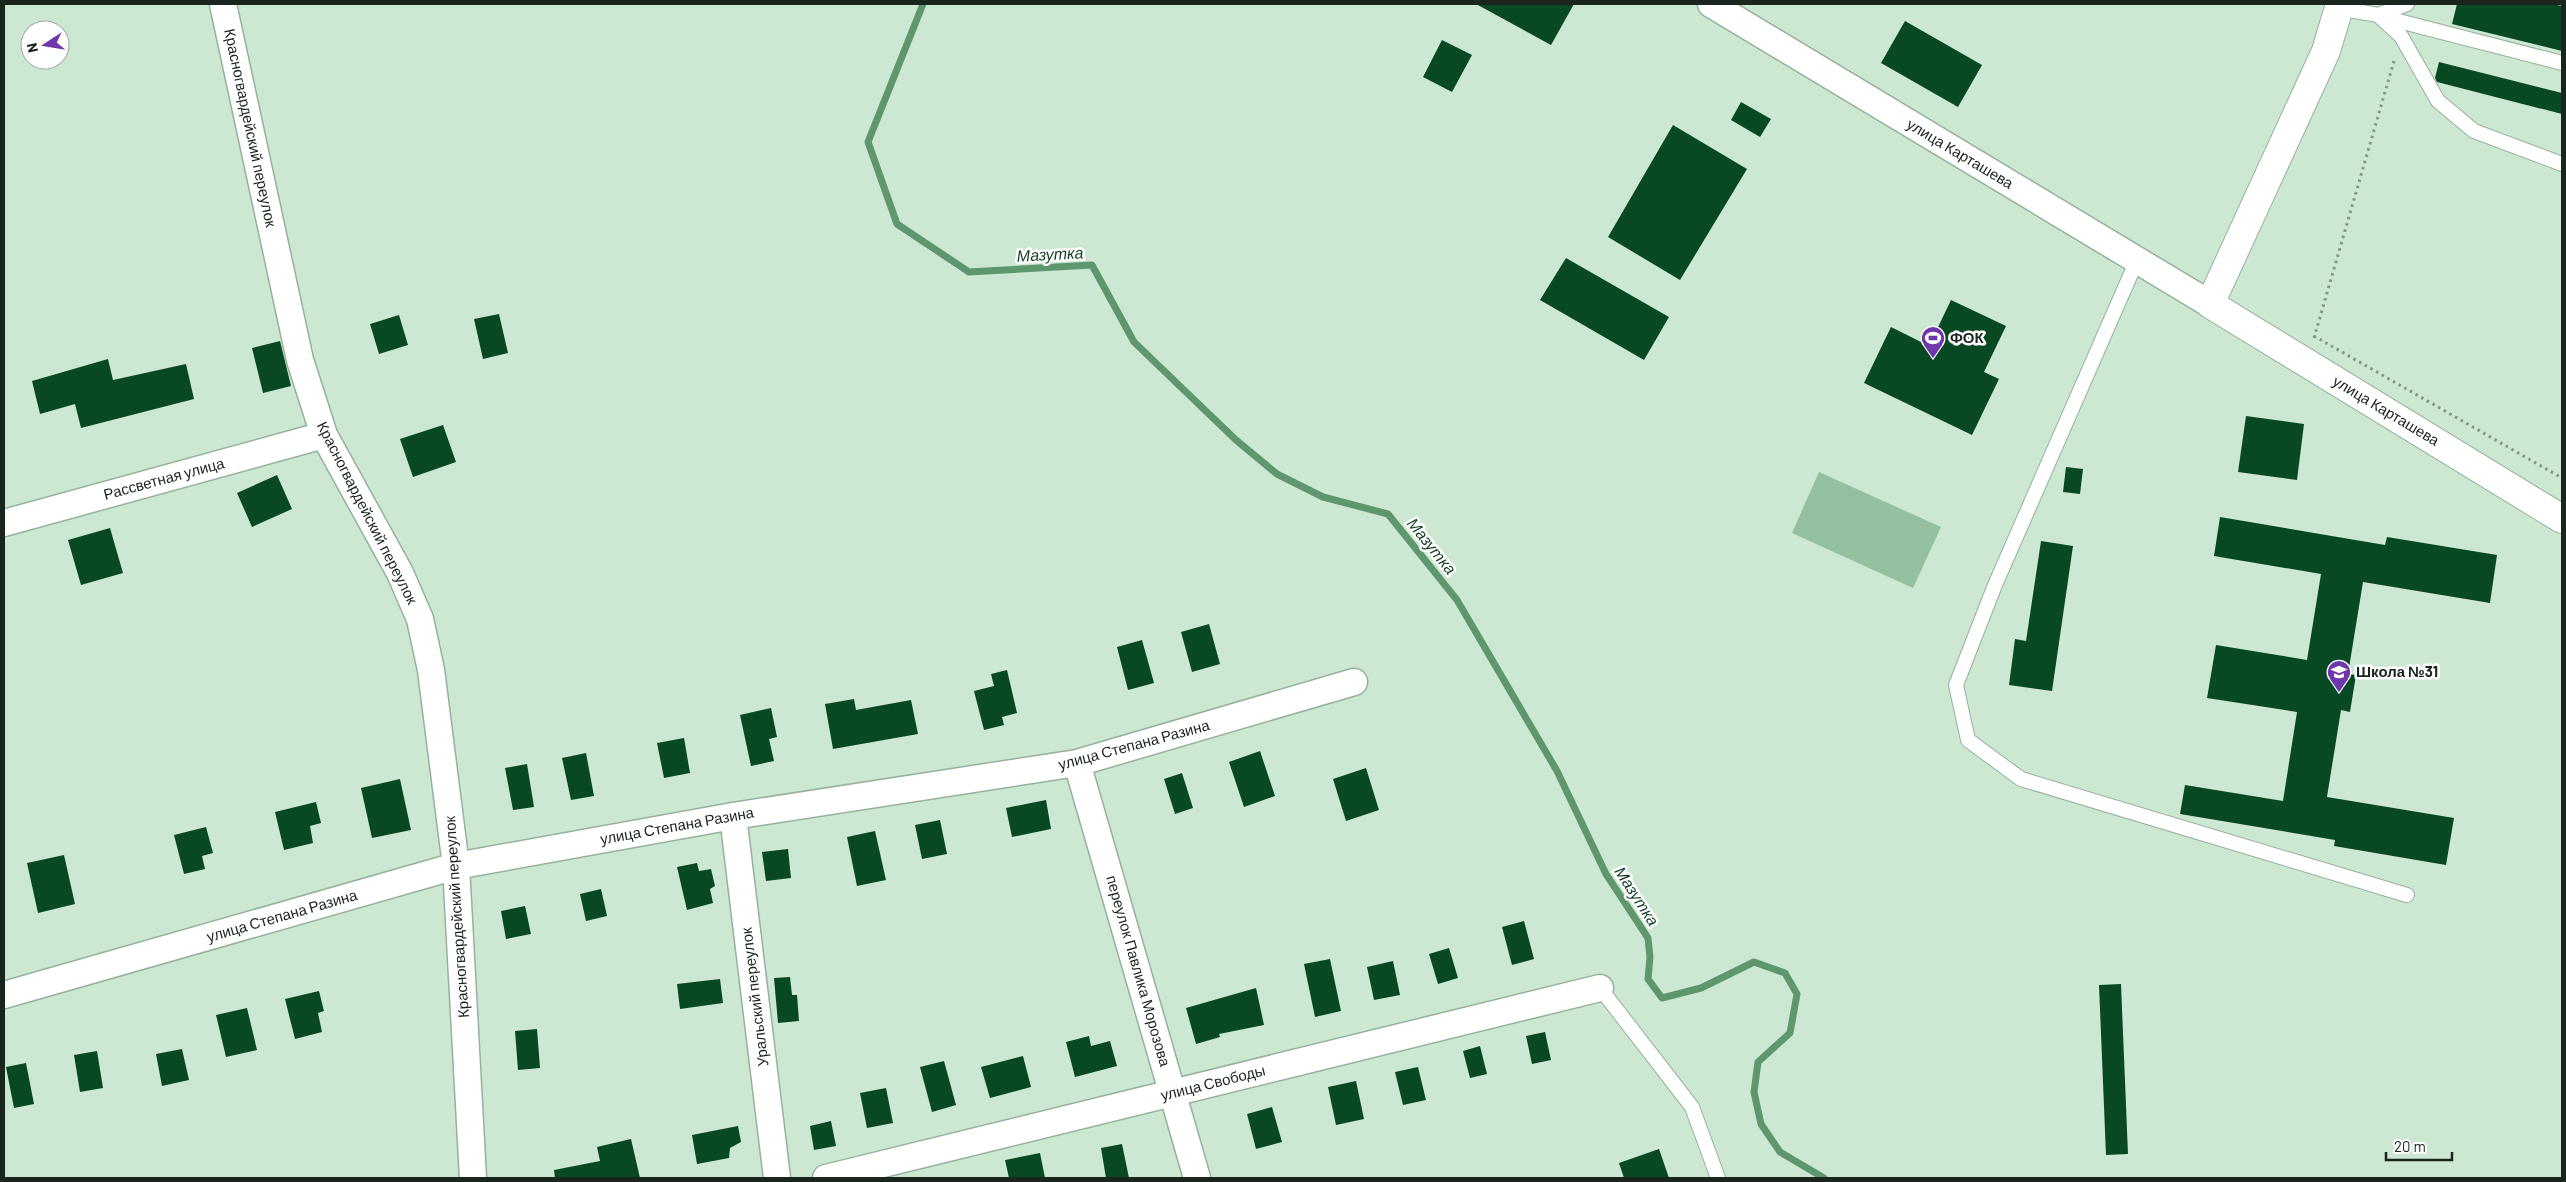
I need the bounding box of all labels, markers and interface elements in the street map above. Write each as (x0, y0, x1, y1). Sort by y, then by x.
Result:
north arrow (20, 20, 70, 70)
street label: Красногвардейский переулок (221, 27, 281, 229)
text: N (23, 41, 41, 54)
street label: улица Карташева (1904, 114, 2018, 192)
water label: Мазутка (1016, 242, 1084, 265)
sports icon: ФОК (1920, 325, 1946, 359)
place label: ФОК (1950, 328, 1984, 346)
street label: улица Карташева (2330, 371, 2444, 449)
street label: Красногвардейский переулок (314, 418, 422, 607)
street label: Рассветная улица (101, 453, 227, 503)
water label: Мазутка (1404, 514, 1461, 578)
school or university icon: Школа №31 (2326, 659, 2352, 693)
place label: Школа №31 (2356, 662, 2438, 680)
street label: улица Степана Разина (1056, 715, 1212, 773)
street label: улица Степана Разина (599, 803, 756, 847)
street label: Красногвардейский переулок (440, 815, 472, 1019)
water label: Мазутка (1611, 863, 1664, 929)
street label: переулок Павлика Морозова (1103, 873, 1175, 1069)
street label: улица Степана Разина (204, 885, 360, 945)
street label: Уральский переулок (736, 926, 771, 1068)
street label: улица Свободы (1158, 1060, 1267, 1104)
scale bar (2386, 1130, 2452, 1162)
text: 20 m (2394, 1137, 2426, 1155)

